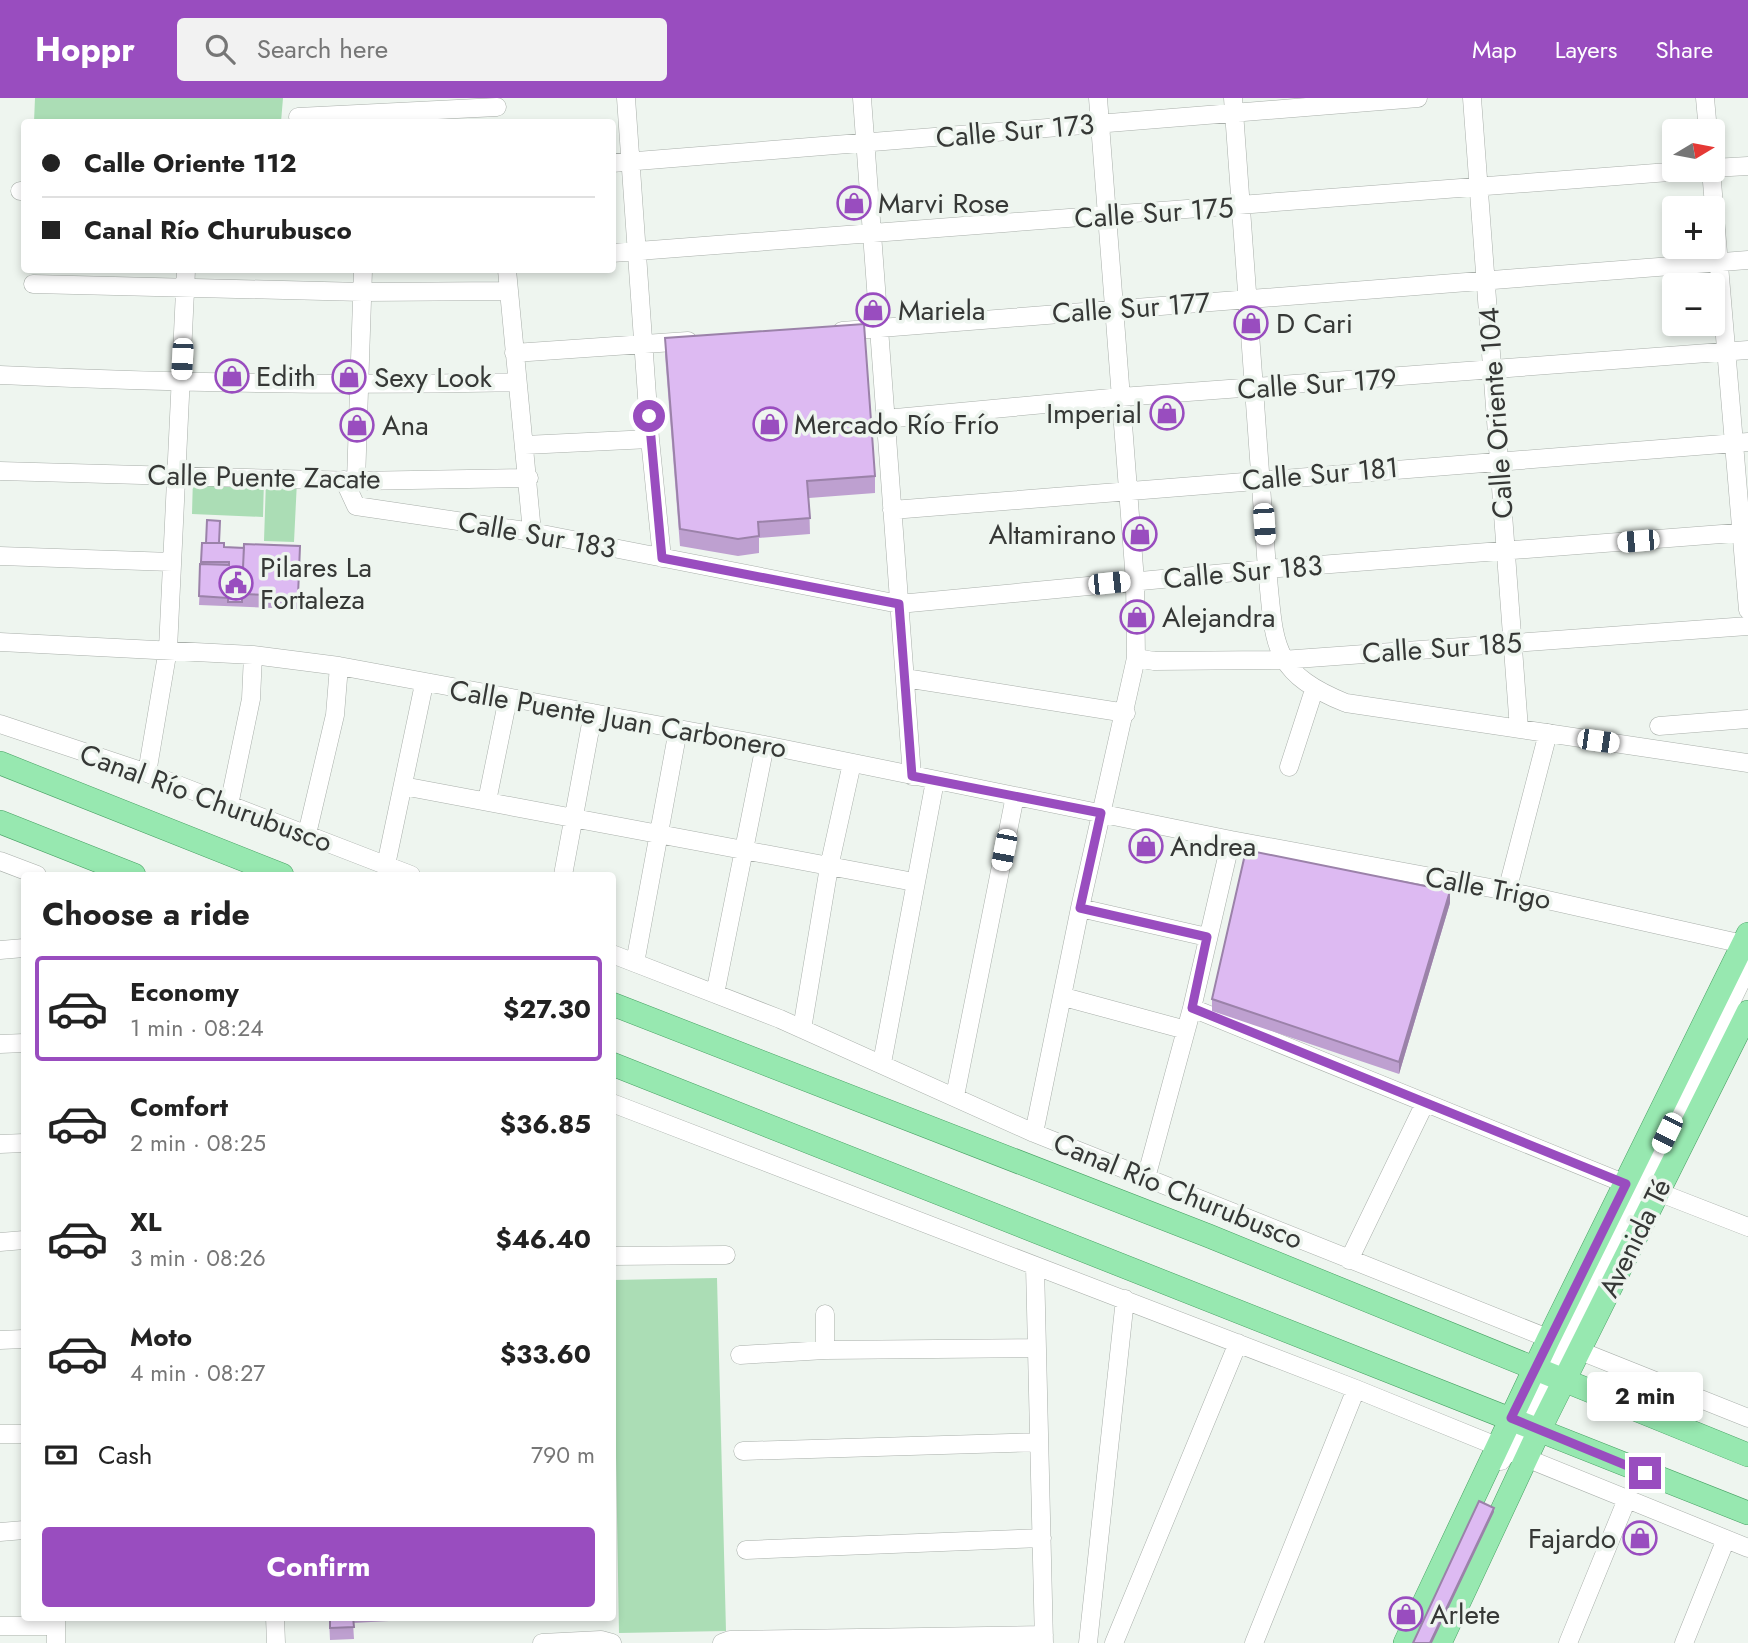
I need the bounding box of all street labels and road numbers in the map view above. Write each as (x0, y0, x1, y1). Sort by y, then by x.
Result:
street label: Calle Sur 173 (934, 104, 1096, 158)
street label: Calle Sur 175 (1073, 187, 1235, 239)
street label: Calle Sur 177 (1051, 282, 1212, 334)
street label: Calle Oriente 104 (1468, 306, 1524, 520)
street label: Calle Sur 179 (1236, 358, 1398, 410)
street label: Calle Sur 181 (1240, 447, 1400, 501)
street label: Calle Puente Zacate (147, 454, 381, 500)
street label: Calle Sur 183 (455, 501, 619, 569)
street label: Calle Sur 183 (1162, 545, 1324, 599)
street label: Calle Sur 185 (1361, 622, 1523, 674)
street label: Calle Puente Juan Carbonero (446, 669, 790, 769)
street label: Canal Río Churubusco (74, 733, 338, 863)
street label: Calle Trigo (1422, 856, 1554, 920)
street label: Canal Río Churubusco (1047, 1122, 1309, 1260)
street label: Avenida Té (1589, 1172, 1681, 1304)

